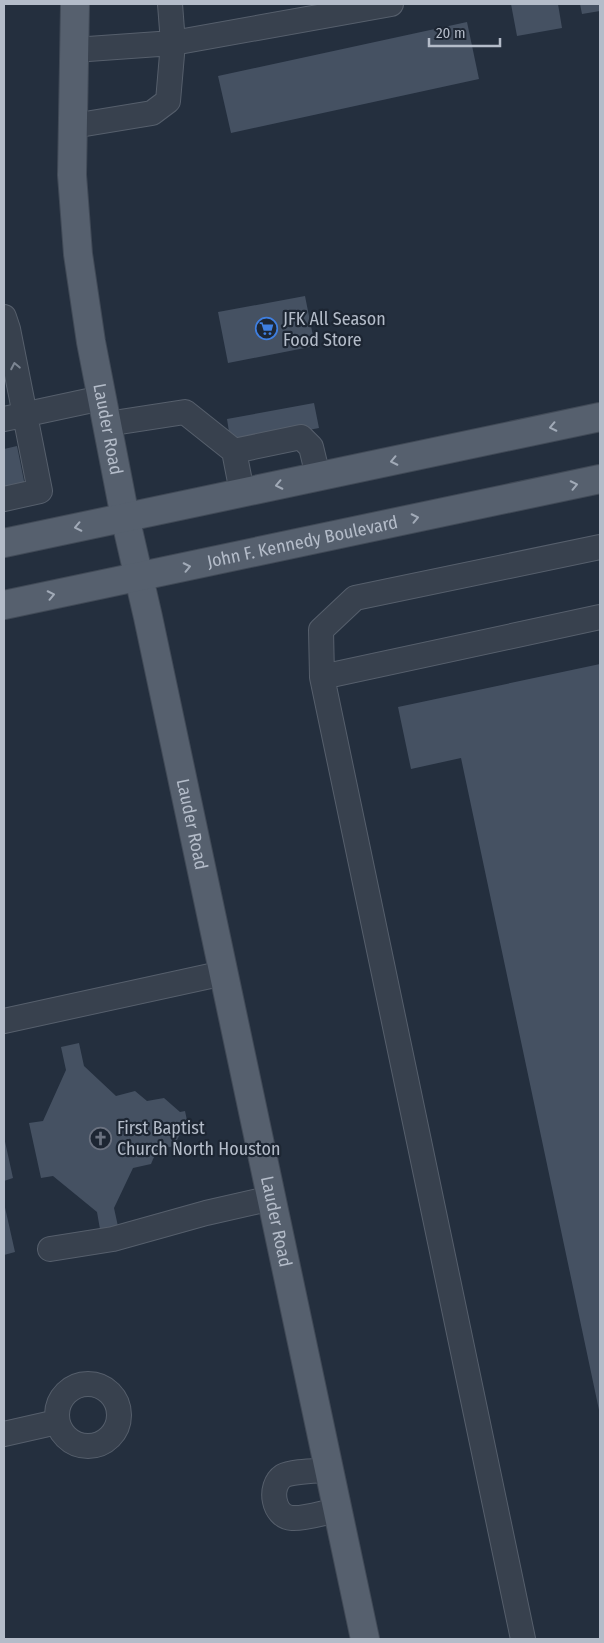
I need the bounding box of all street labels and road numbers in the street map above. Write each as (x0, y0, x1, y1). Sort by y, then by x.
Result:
street label: Lauder Road (88, 382, 128, 477)
street label: John F. Kennedy Boulevard (205, 511, 400, 573)
street label: Lauder Road (172, 777, 212, 872)
street label: Lauder Road (256, 1174, 297, 1269)

